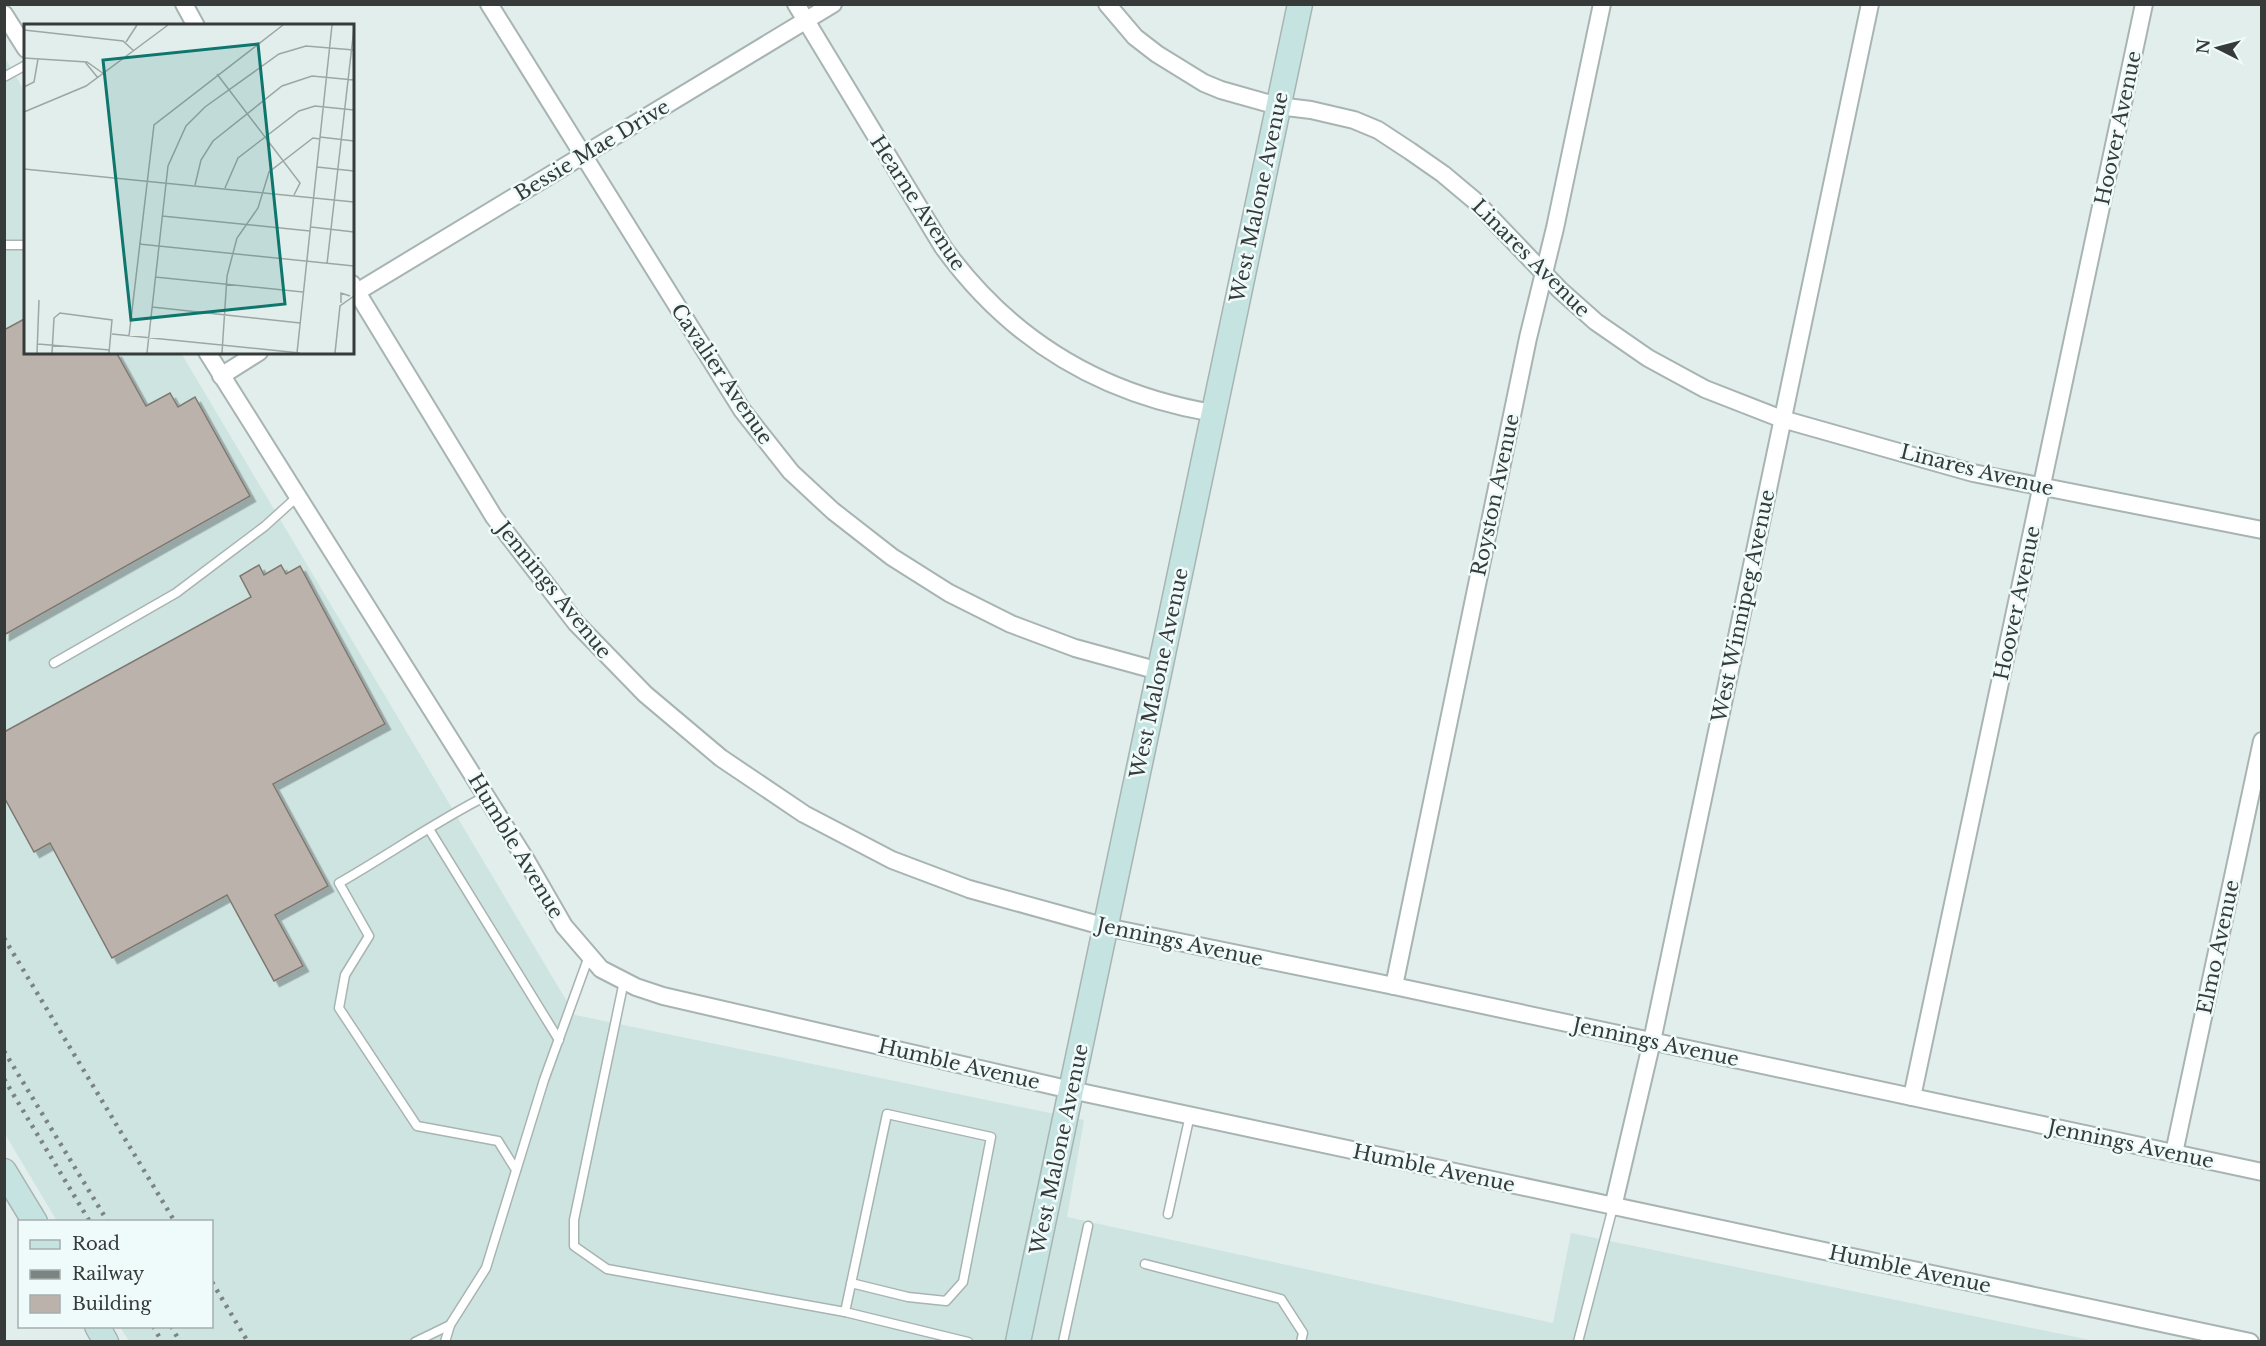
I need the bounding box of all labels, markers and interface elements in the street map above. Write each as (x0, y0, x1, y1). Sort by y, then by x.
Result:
north arrow (2188, 18, 2248, 78)
inset map (24, 24, 354, 354)
text: N (2192, 38, 2214, 55)
street label: Hoover Avenue (2090, 49, 2146, 207)
street label: West Malone Avenue (1225, 90, 1293, 305)
street label: Bessie Mae Drive (510, 94, 674, 206)
street label: Hearne Avenue (865, 131, 971, 275)
street label: Linares Avenue (1467, 194, 1595, 322)
street label: Cavalier Avenue (666, 299, 778, 449)
street label: Royston Avenue (1466, 412, 1524, 578)
street label: Linares Avenue (1898, 439, 2056, 501)
street label: West Winnipeg Avenue (1706, 487, 1779, 726)
street label: Jennings Avenue (490, 514, 617, 663)
street label: Hoover Avenue (1989, 524, 2045, 682)
street label: West Malone Avenue (1125, 566, 1193, 781)
street label: Humble Avenue (463, 769, 569, 923)
street label: Elmo Avenue (2192, 878, 2244, 1016)
street label: Jennings Avenue (1092, 912, 1265, 971)
street label: Jennings Avenue (1568, 1012, 1741, 1071)
street label: Humble Avenue (876, 1034, 1042, 1094)
street label: West Malone Avenue (1025, 1042, 1093, 1257)
street label: Jennings Avenue (2043, 1114, 2216, 1173)
street label: Humble Avenue (1351, 1139, 1517, 1197)
legend (18, 1220, 213, 1328)
text: Road (72, 1233, 120, 1255)
street label: Humble Avenue (1827, 1240, 1993, 1298)
text: Railway (72, 1263, 145, 1285)
text: Building (72, 1293, 151, 1315)

